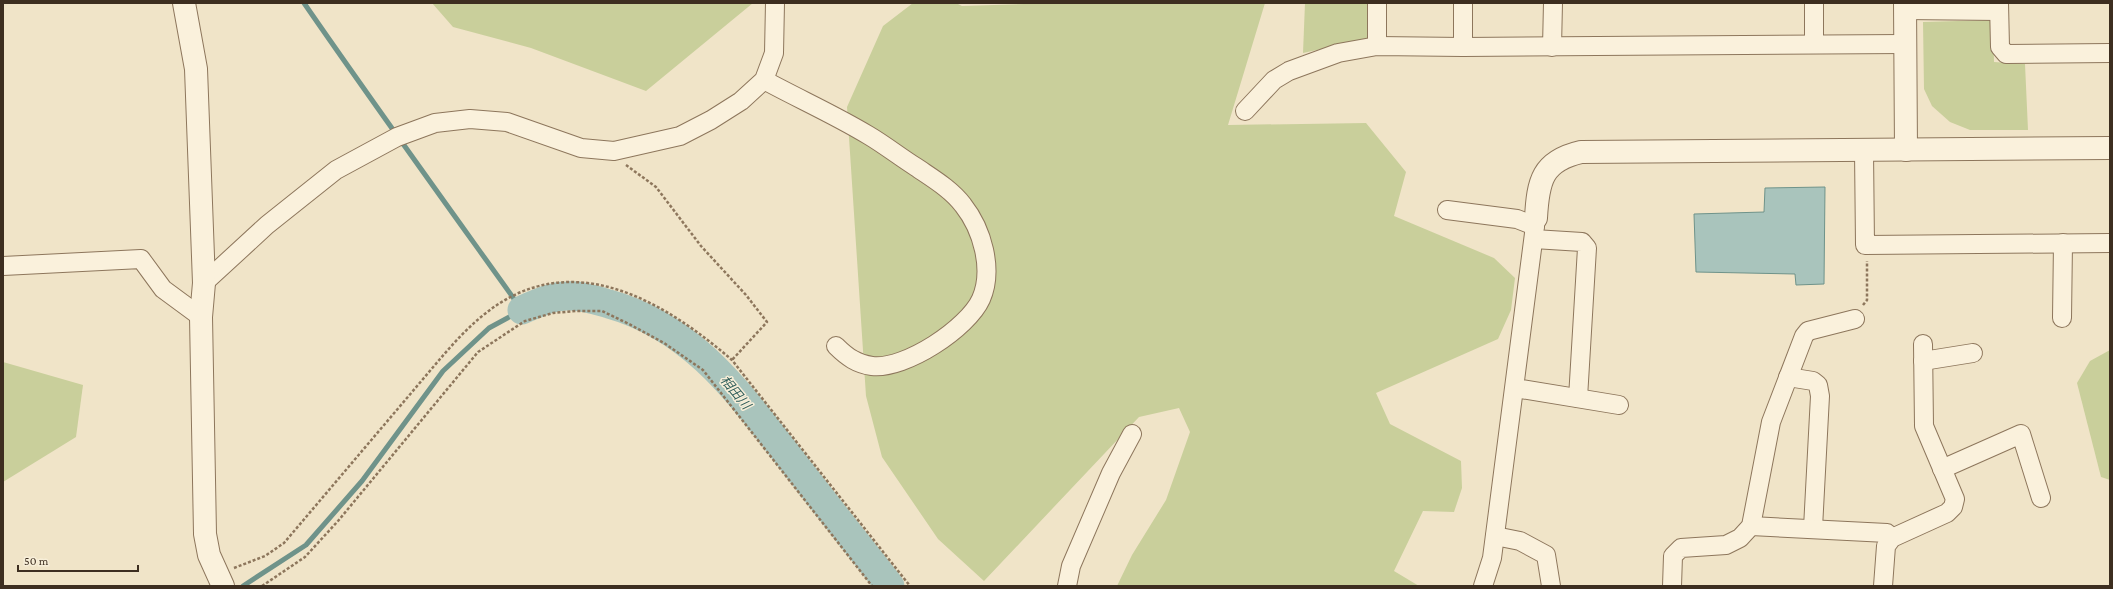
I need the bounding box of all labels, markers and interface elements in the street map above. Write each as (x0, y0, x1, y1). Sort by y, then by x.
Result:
water label: 相田川 (717, 373, 755, 414)
scale bar (18, 547, 138, 573)
text: 50 m (24, 554, 49, 568)

